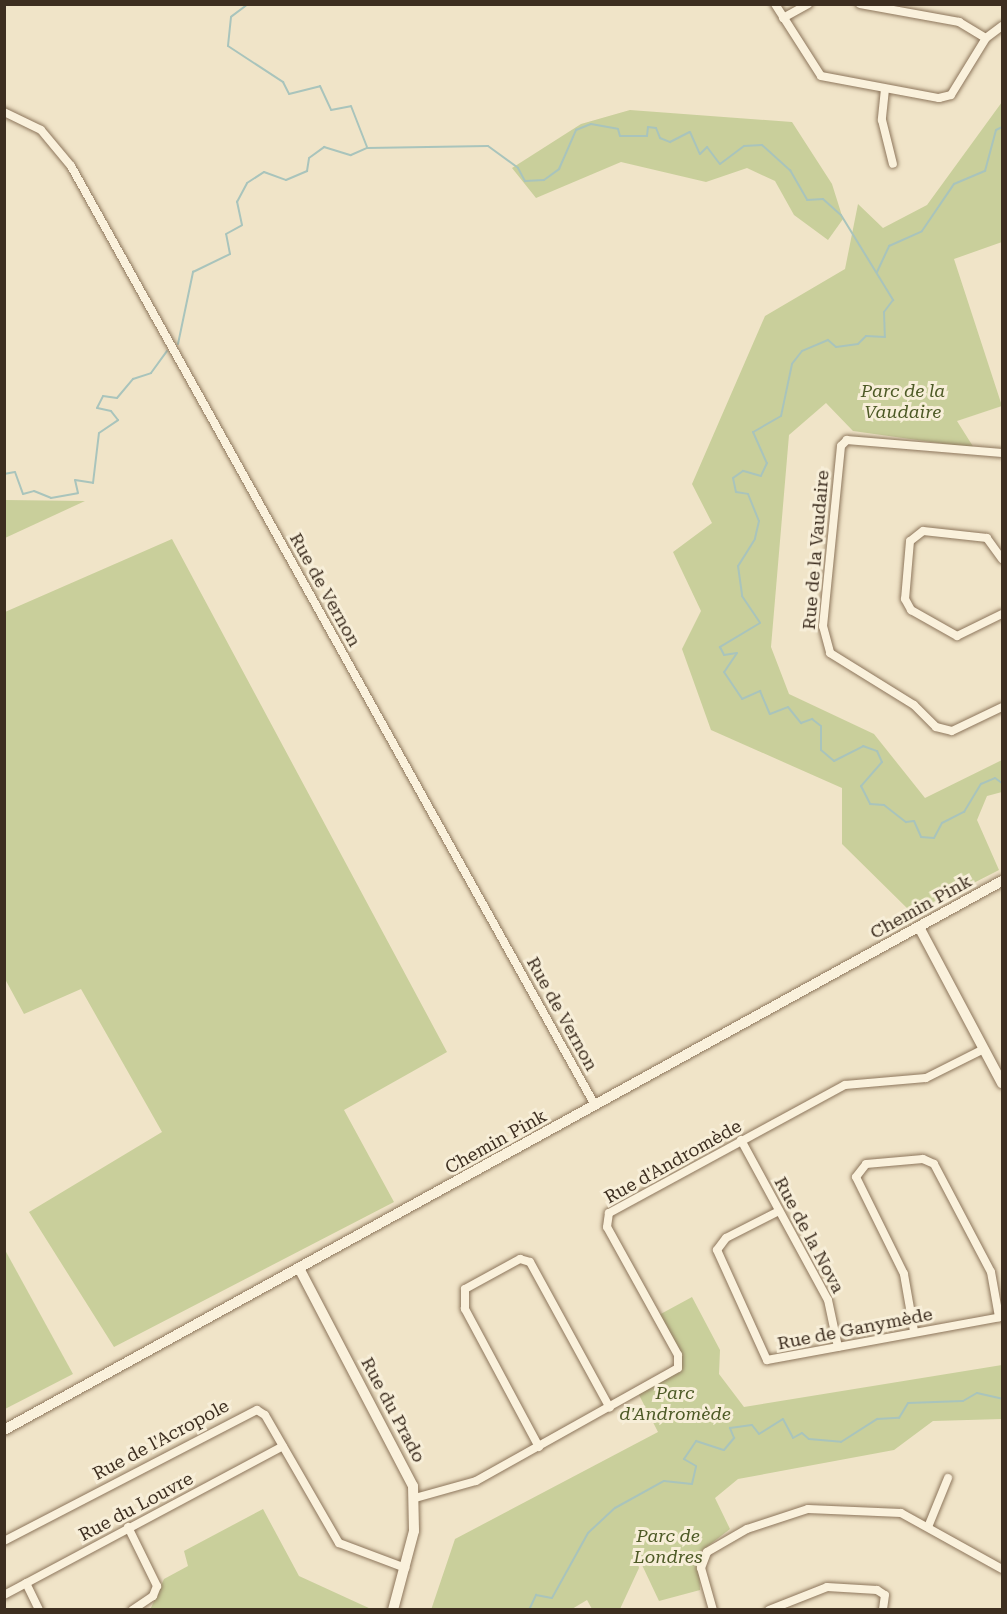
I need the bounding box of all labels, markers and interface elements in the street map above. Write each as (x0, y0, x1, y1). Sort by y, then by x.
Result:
park label: Parc de la Vaudaire (861, 381, 945, 424)
street label: Rue de la Vaudaire (798, 469, 834, 631)
street label: Rue de Vernon (285, 529, 365, 651)
street label: Chemin Pink (866, 870, 976, 944)
street label: Rue de Vernon (522, 953, 602, 1075)
street label: Chemin Pink (441, 1105, 551, 1179)
street label: Rue d'Andromède (601, 1115, 745, 1209)
street label: Rue de la Nova (769, 1173, 849, 1297)
street label: Rue de Ganymède (776, 1303, 934, 1355)
street label: Rue du Prado (356, 1354, 430, 1466)
park label: Parc d'Andromède (619, 1383, 731, 1426)
street label: Rue de l'Acropole (89, 1395, 233, 1485)
street label: Rue du Louvre (75, 1468, 197, 1546)
park label: Parc de Londres (633, 1526, 703, 1568)

